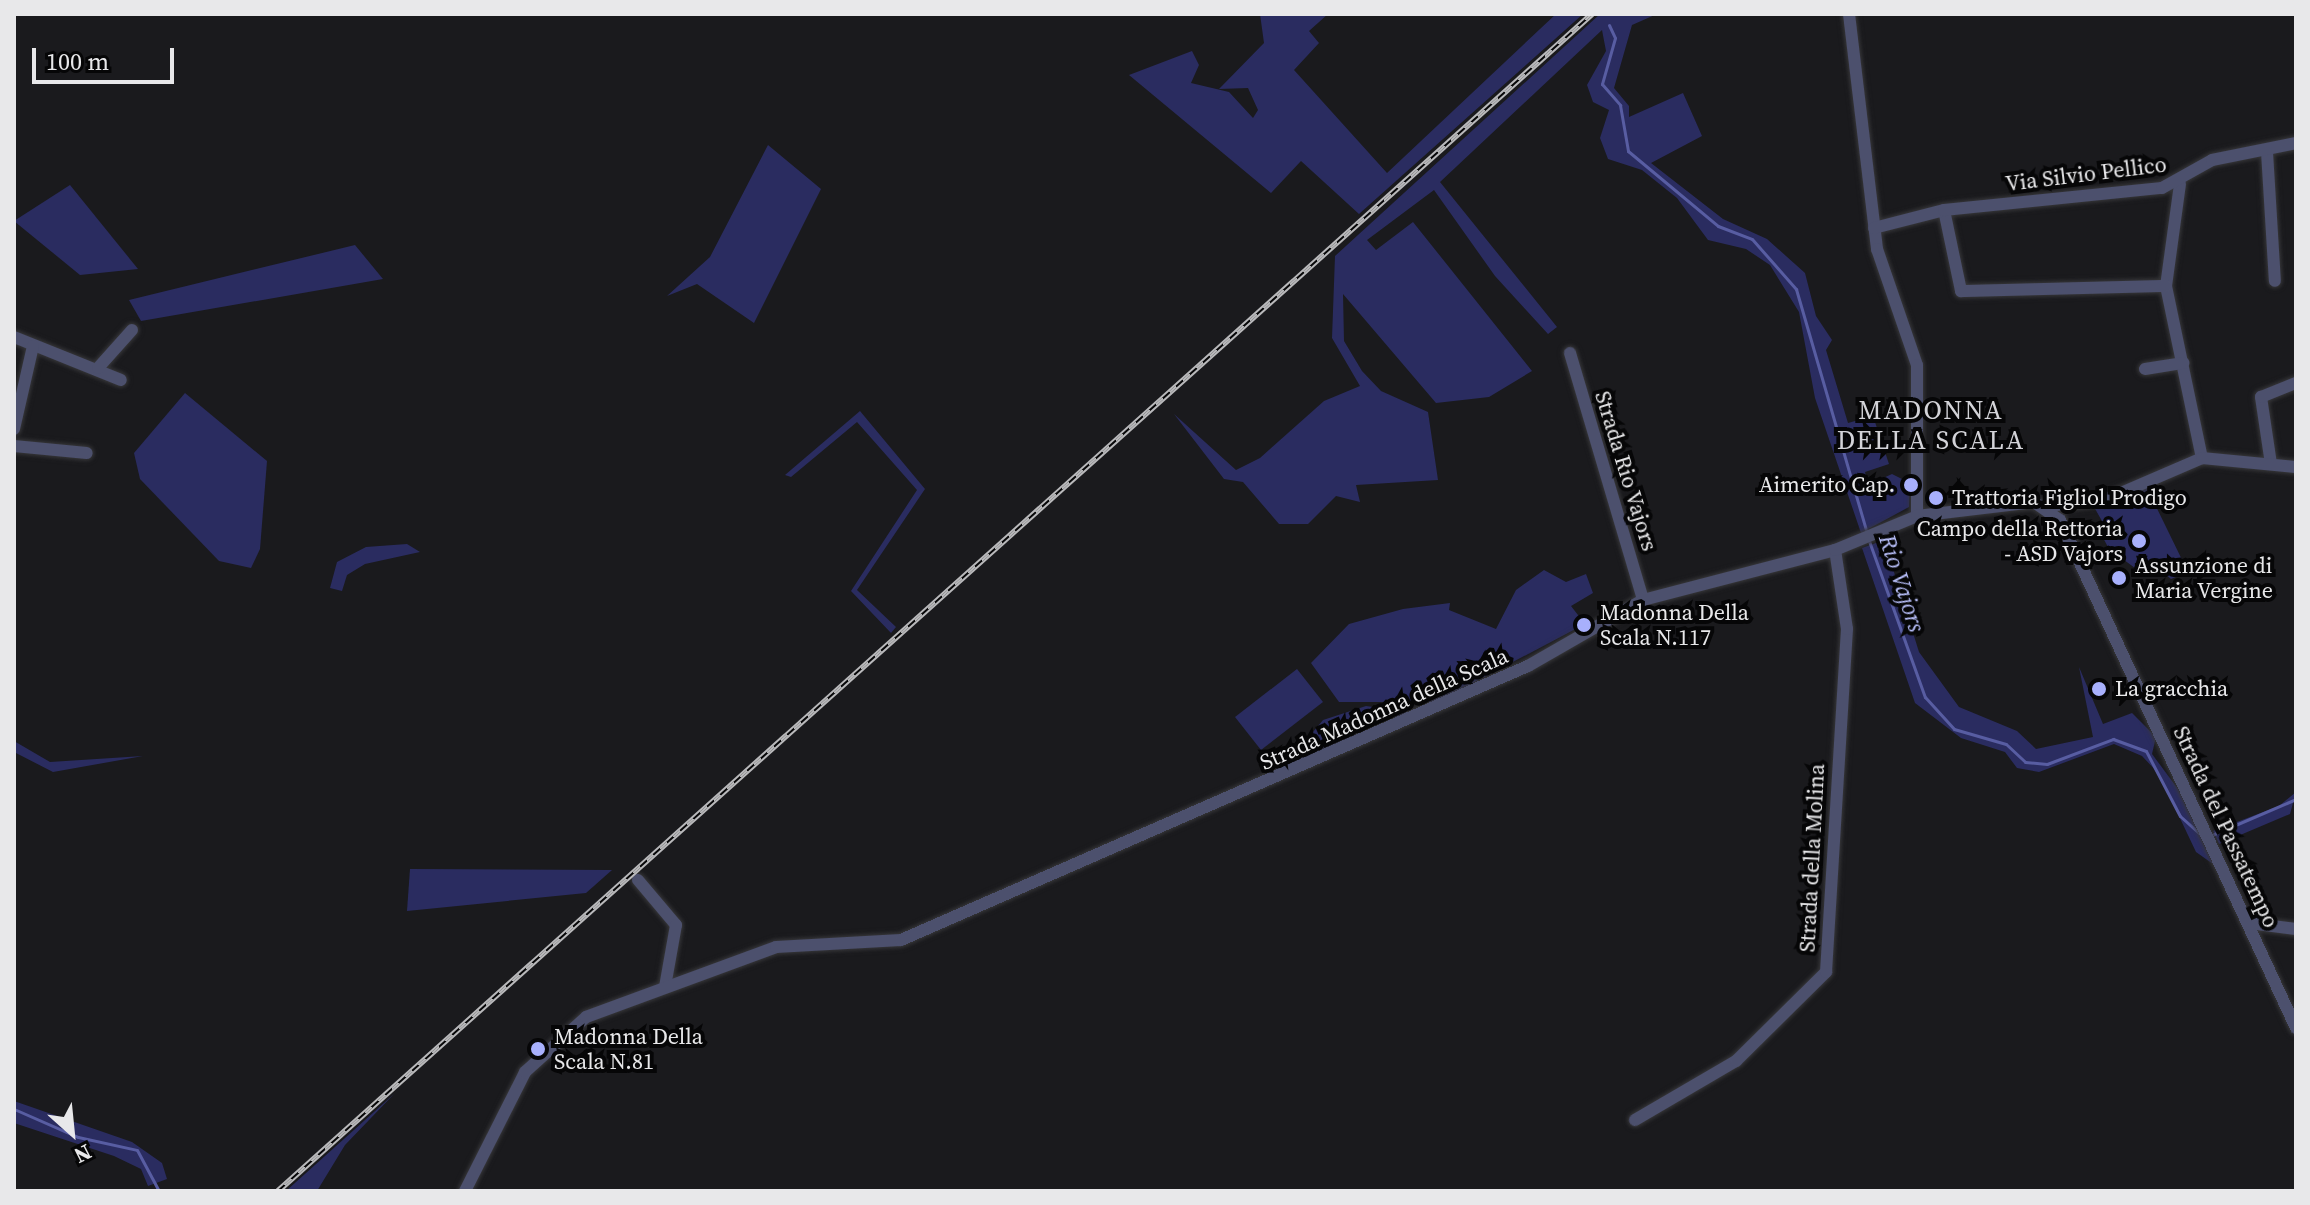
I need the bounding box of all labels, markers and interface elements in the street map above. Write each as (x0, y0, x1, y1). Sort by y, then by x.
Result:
scale bar (36, 32, 178, 82)
text: 100 m (46, 45, 109, 78)
street label: Via Silvio Pellico (2004, 151, 2168, 197)
street label: Strada Rio Vajors (1589, 388, 1663, 554)
district label: MADONNA DELLA SCALA (1837, 395, 2025, 456)
place label: Aimerito Cap. (1759, 472, 1895, 498)
marker: Aimerito Cap. (1902, 476, 1920, 494)
place label: Trattoria Figliol Prodigo (1952, 485, 2187, 511)
marker: Trattoria Figliol Prodigo (1927, 489, 1945, 507)
place label: Campo della Rettoria - ASD Vajors (1917, 515, 2123, 566)
water label: Rio Vajors (1873, 531, 1931, 635)
marker: Campo della Rettoria - ASD Vajors (2130, 532, 2148, 550)
place label: Assunzione di Maria Vergine (2135, 552, 2274, 604)
marker: Assunzione di Maria Vergine (2110, 569, 2128, 587)
place label: Madonna Della Scala N.117 (1600, 599, 1749, 650)
marker: Madonna Della Scala N.117 (1575, 616, 1593, 634)
street label: Strada Madonna della Scala (1256, 642, 1512, 776)
place label: La gracchia (2115, 676, 2228, 702)
marker: La gracchia (2090, 680, 2108, 698)
street label: Strada del Passatempo (2168, 722, 2284, 932)
street label: Strada della Molina (1794, 763, 1830, 953)
place label: Madonna Della Scala N.81 (554, 1023, 703, 1074)
marker: Madonna Della Scala N.81 (529, 1040, 547, 1058)
north arrow (32, 1093, 112, 1173)
text: N (69, 1137, 97, 1171)

